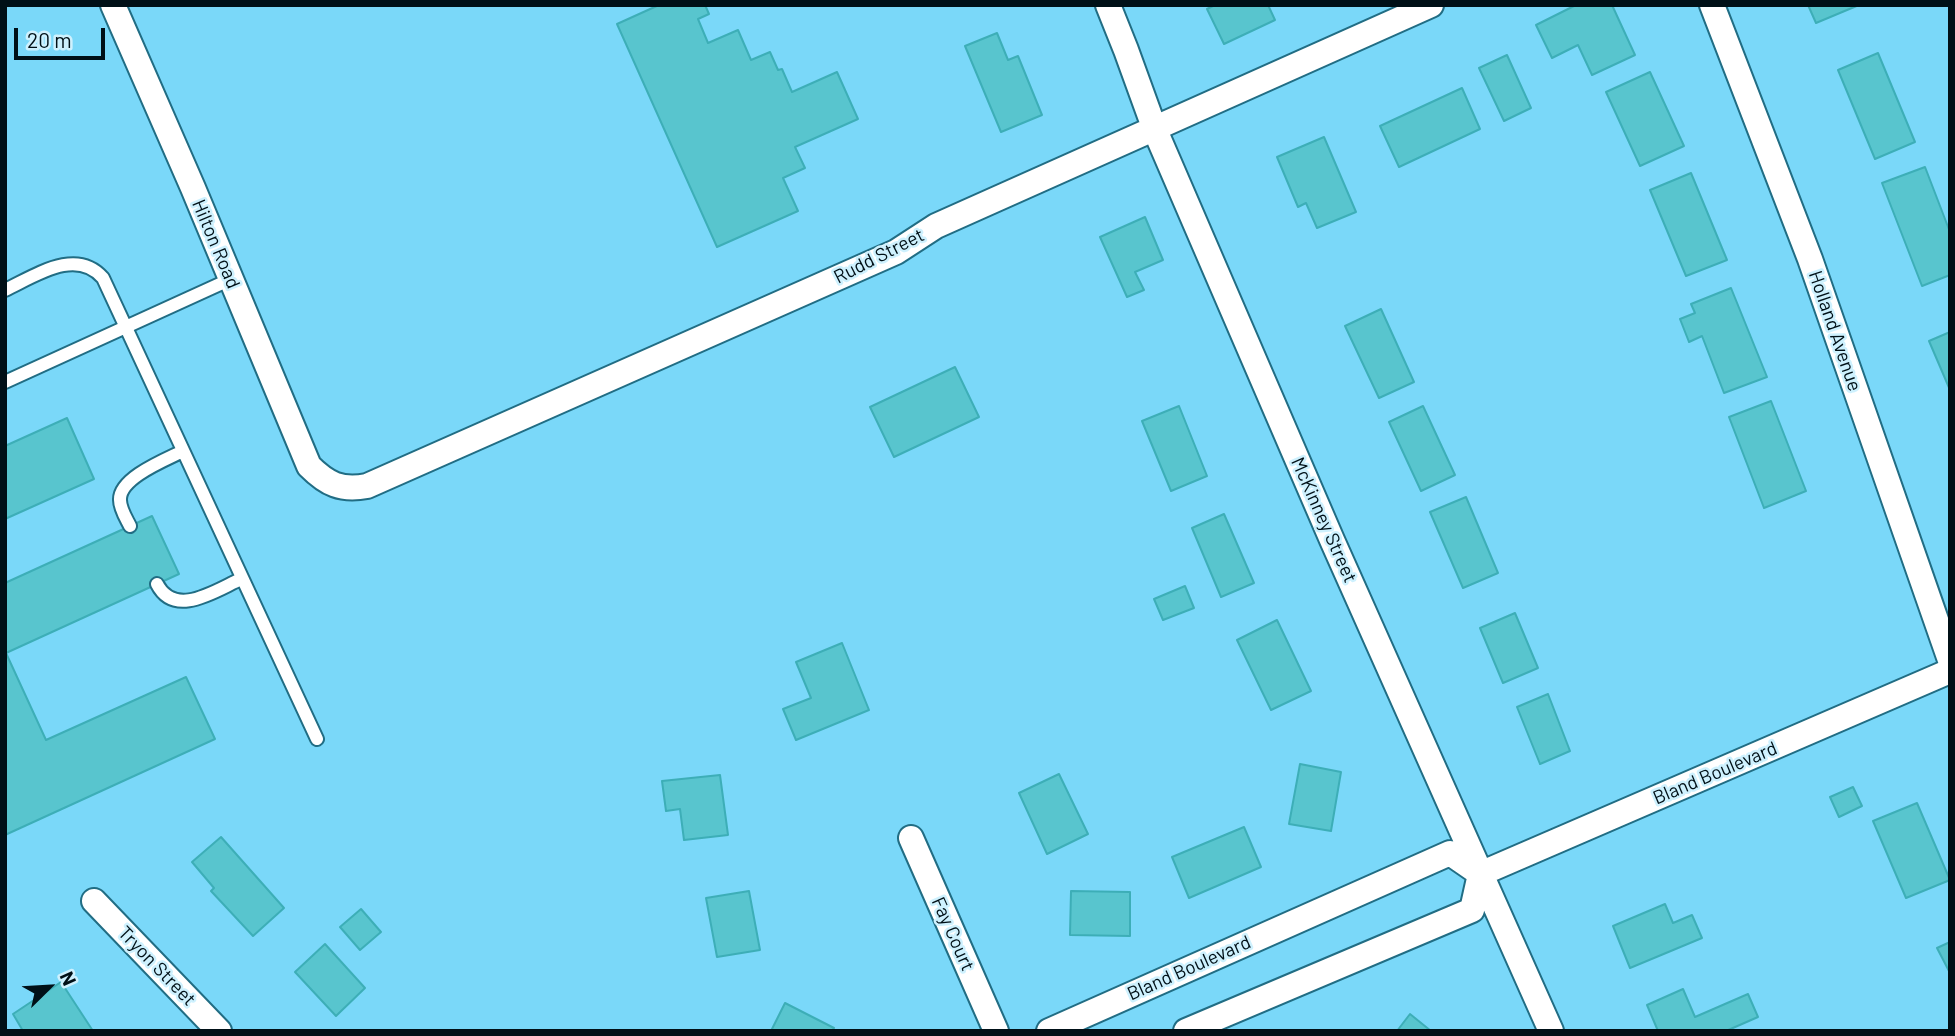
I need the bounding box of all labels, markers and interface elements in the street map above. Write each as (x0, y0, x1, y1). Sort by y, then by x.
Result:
scale bar (18, 14, 108, 58)
text: 20 m (27, 27, 72, 52)
street label: Hilton Road (187, 196, 245, 292)
street label: Rudd Street (830, 224, 928, 288)
street label: Holland Avenue (1804, 268, 1866, 394)
street label: McKinney Street (1286, 454, 1362, 586)
street label: Bland Boulevard (1649, 737, 1781, 809)
street label: Fay Court (927, 894, 979, 974)
street label: Tryon Street (113, 921, 201, 1011)
street label: Bland Boulevard (1124, 931, 1254, 1005)
north arrow (14, 952, 84, 1022)
text: N (56, 968, 82, 989)

